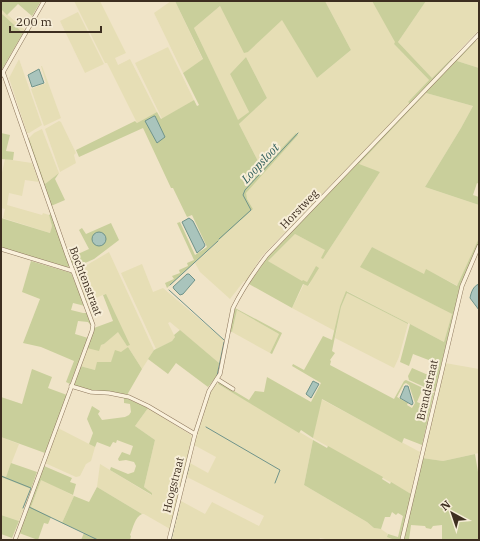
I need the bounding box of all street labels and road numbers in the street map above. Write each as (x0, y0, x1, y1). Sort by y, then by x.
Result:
street label: Horstweg (277, 186, 321, 232)
street label: Bochtenstraat (66, 244, 106, 318)
street label: Brandstraat (413, 358, 441, 422)
street label: Hoogstraat (159, 456, 187, 514)

